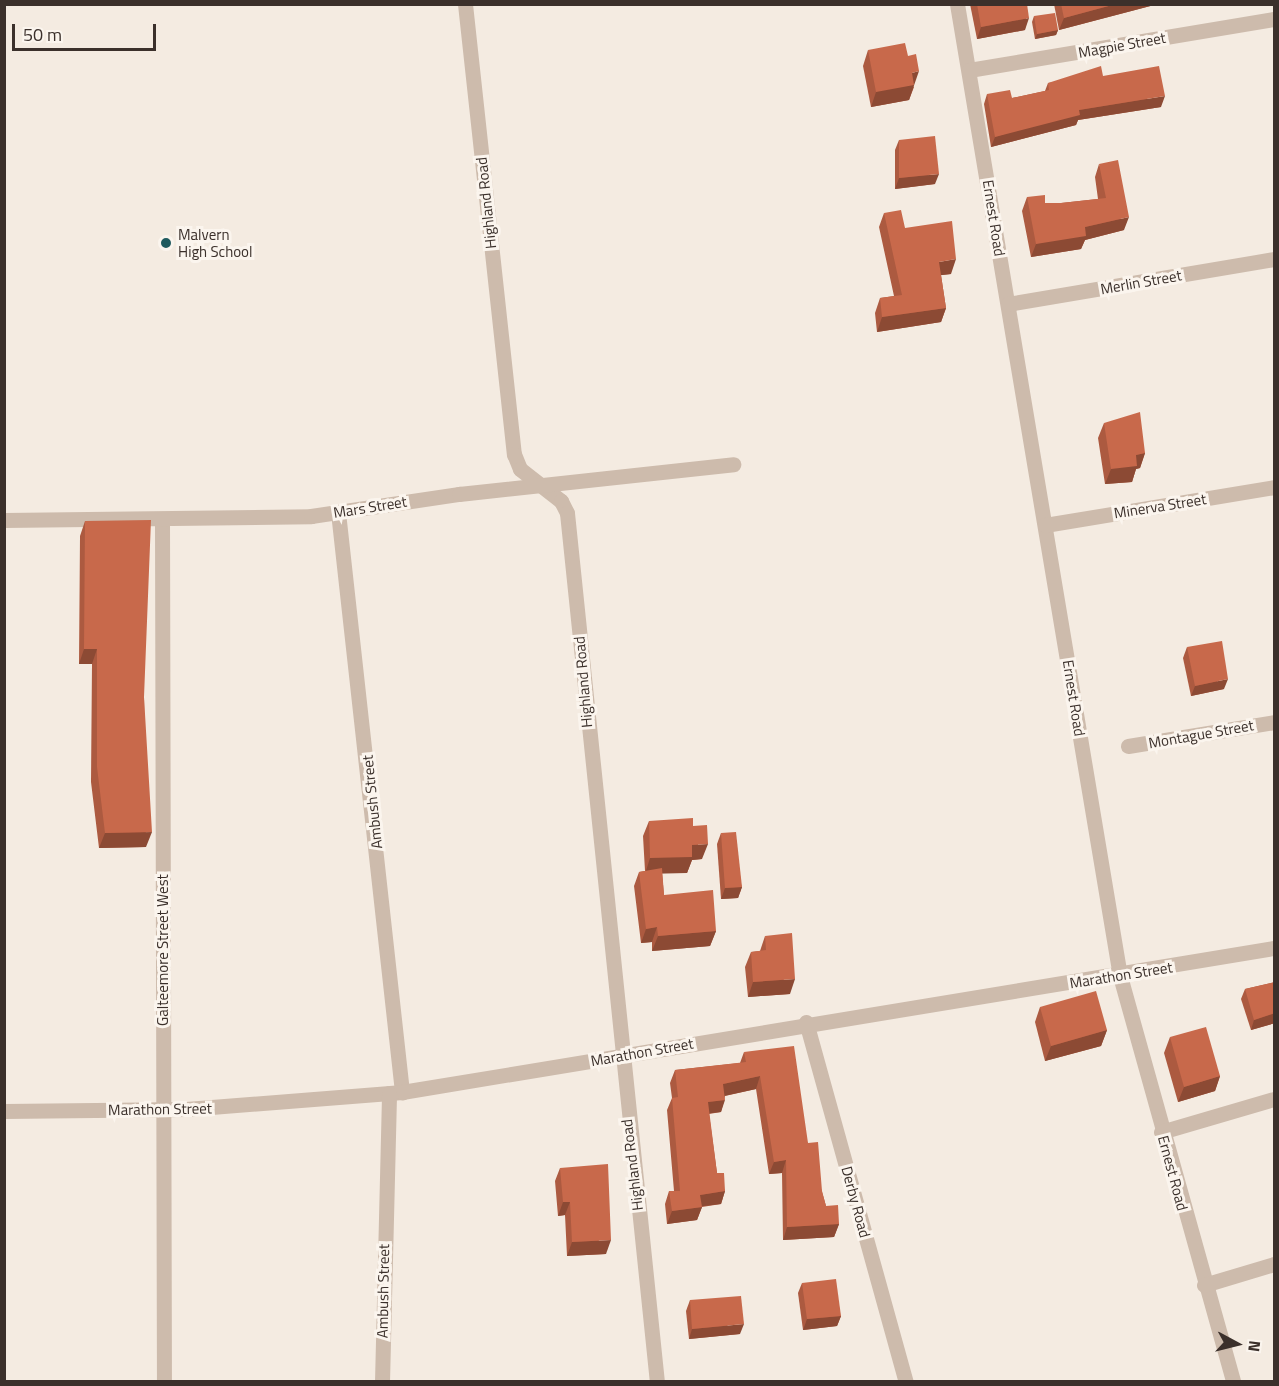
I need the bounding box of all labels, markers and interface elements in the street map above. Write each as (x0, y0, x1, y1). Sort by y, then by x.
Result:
scale bar (15, 12, 159, 50)
text: 50 m (23, 21, 62, 48)
street label: Magpie Street (1077, 28, 1167, 62)
street label: Highland Road (472, 156, 500, 250)
street label: Ernest Road (979, 179, 1009, 257)
place label: Malvern High School (178, 225, 253, 260)
marker: Malvern High School (159, 236, 173, 250)
street label: Merlin Street (1099, 266, 1183, 298)
street label: Minerva Street (1113, 490, 1207, 522)
street label: Mars Street (332, 492, 408, 522)
street label: Highland Road (570, 635, 596, 729)
street label: Ernest Road (1059, 659, 1089, 737)
street label: Montague Street (1147, 716, 1255, 752)
street label: Ambush Street (358, 754, 386, 850)
street label: Galteemore Street West (154, 874, 172, 1026)
street label: Marathon Street (1068, 958, 1174, 992)
street label: Marathon Street (589, 1034, 695, 1070)
street label: Marathon Street (108, 1099, 212, 1119)
street label: Highland Road (617, 1118, 647, 1212)
street label: Ernest Road (1154, 1133, 1192, 1213)
street label: Derby Road (838, 1164, 874, 1240)
street label: Ambush Street (373, 1244, 393, 1338)
north arrow (1207, 1314, 1267, 1374)
text: N (1242, 1339, 1267, 1353)

